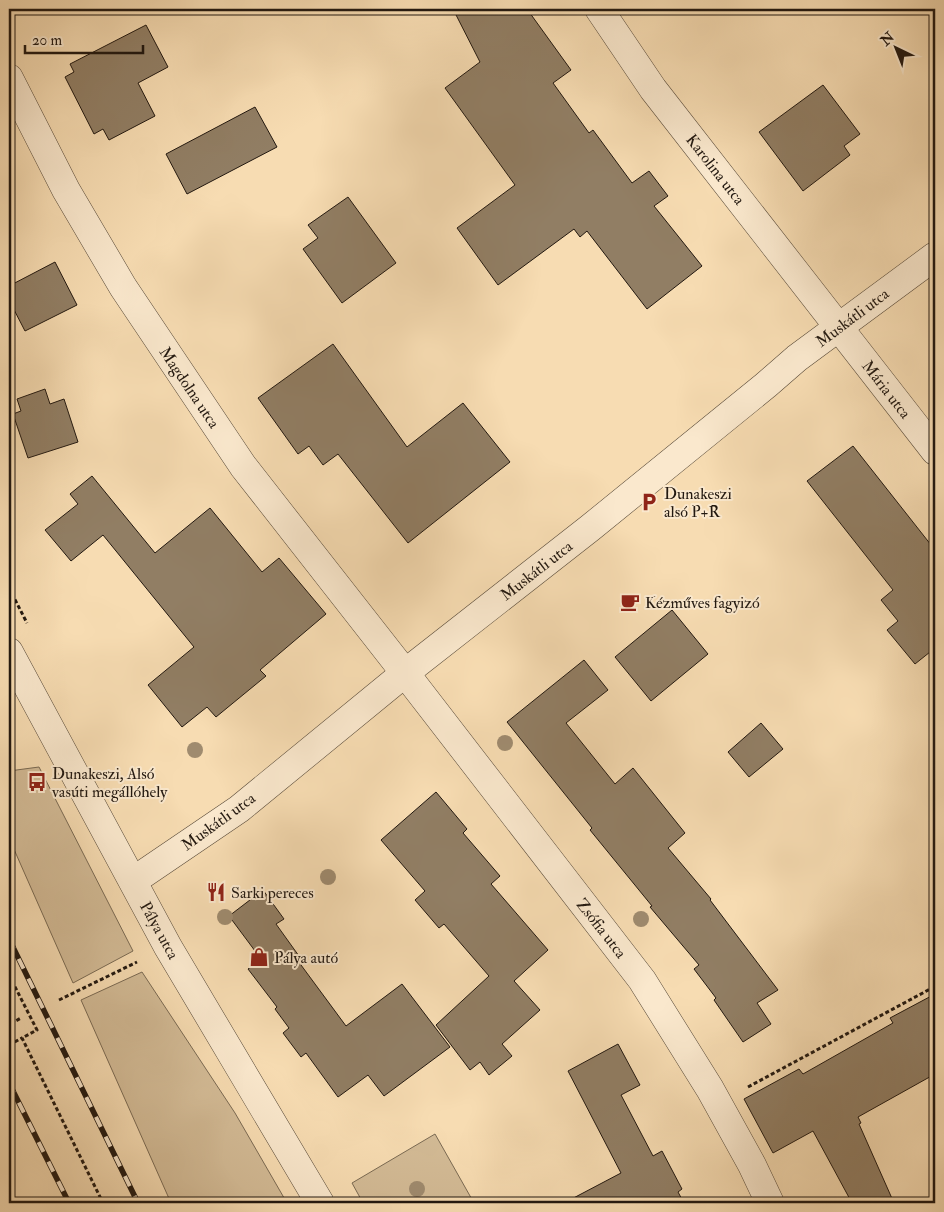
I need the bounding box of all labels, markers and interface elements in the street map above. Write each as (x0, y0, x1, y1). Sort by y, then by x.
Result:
scale bar (25, 22, 142, 54)
north arrow (872, 22, 922, 72)
text: N (876, 28, 898, 50)
text: 20 m (32, 31, 62, 50)
street label: Karolina utca (681, 130, 749, 209)
street label: Muskátli utca (812, 284, 893, 352)
street label: Magdolna utca (155, 343, 224, 432)
street label: Mária utca (857, 356, 915, 423)
place label: Dunakeszi alsó P+R (664, 484, 732, 522)
parking icon: Dunakeszi alsó P+R (638, 491, 660, 513)
street label: Muskátli utca (496, 536, 577, 605)
cafe icon: Kézműves fagyizó (619, 591, 641, 613)
place label: Kézműves fagyizó (645, 593, 760, 613)
place label: Dunakeszi, Alsó vasúti megállóhely (51, 764, 168, 802)
bus stop icon: Dunakeszi, Alsó vasúti megállóhely (26, 771, 48, 793)
street label: Muskátli utca (178, 788, 260, 855)
restaurant icon: Sarki pereces (205, 881, 227, 903)
place label: Sarki pereces (231, 883, 314, 904)
street label: Zsófia utca (572, 895, 631, 963)
street label: Pálya utca (135, 898, 183, 963)
shop icon: Pálya autó (248, 946, 270, 968)
place label: Pálya autó (274, 948, 338, 968)

